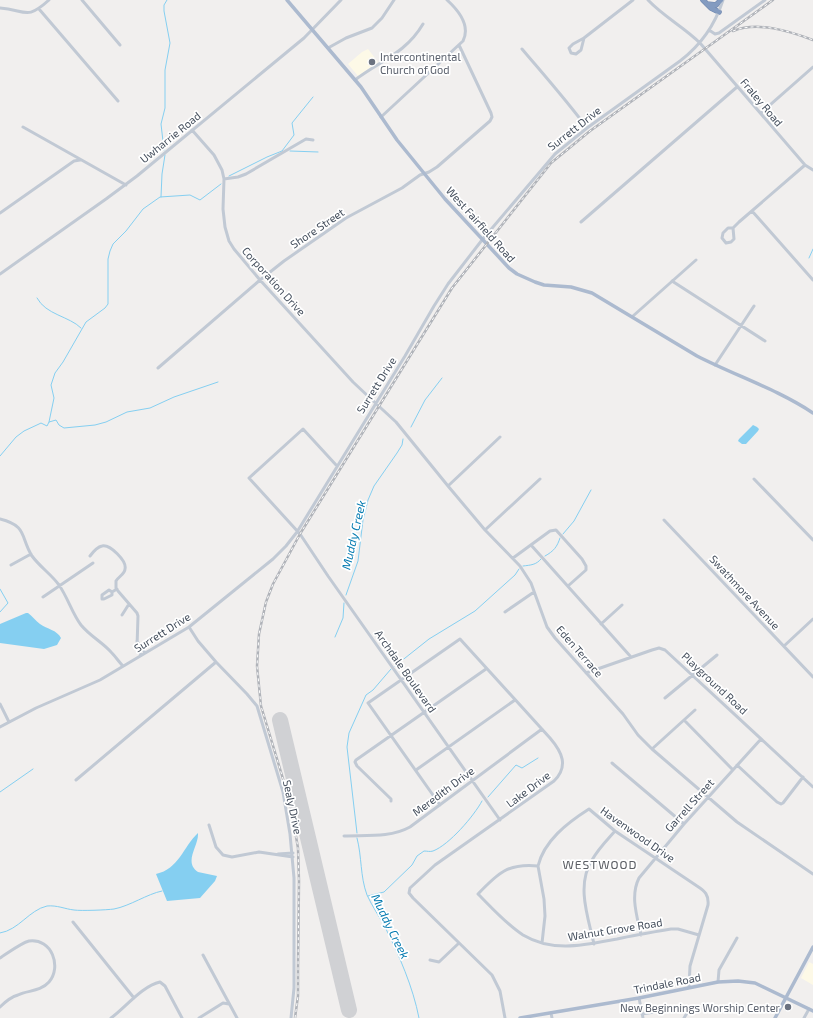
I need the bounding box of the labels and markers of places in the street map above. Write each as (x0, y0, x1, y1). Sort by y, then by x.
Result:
place label: Intercontinental Church of God (380, 50, 461, 76)
marker: Intercontinental Church of God (367, 57, 377, 67)
place label: New Beginnings Worship Center (620, 1001, 781, 1014)
marker: New Beginnings Worship Center (783, 1002, 793, 1012)

